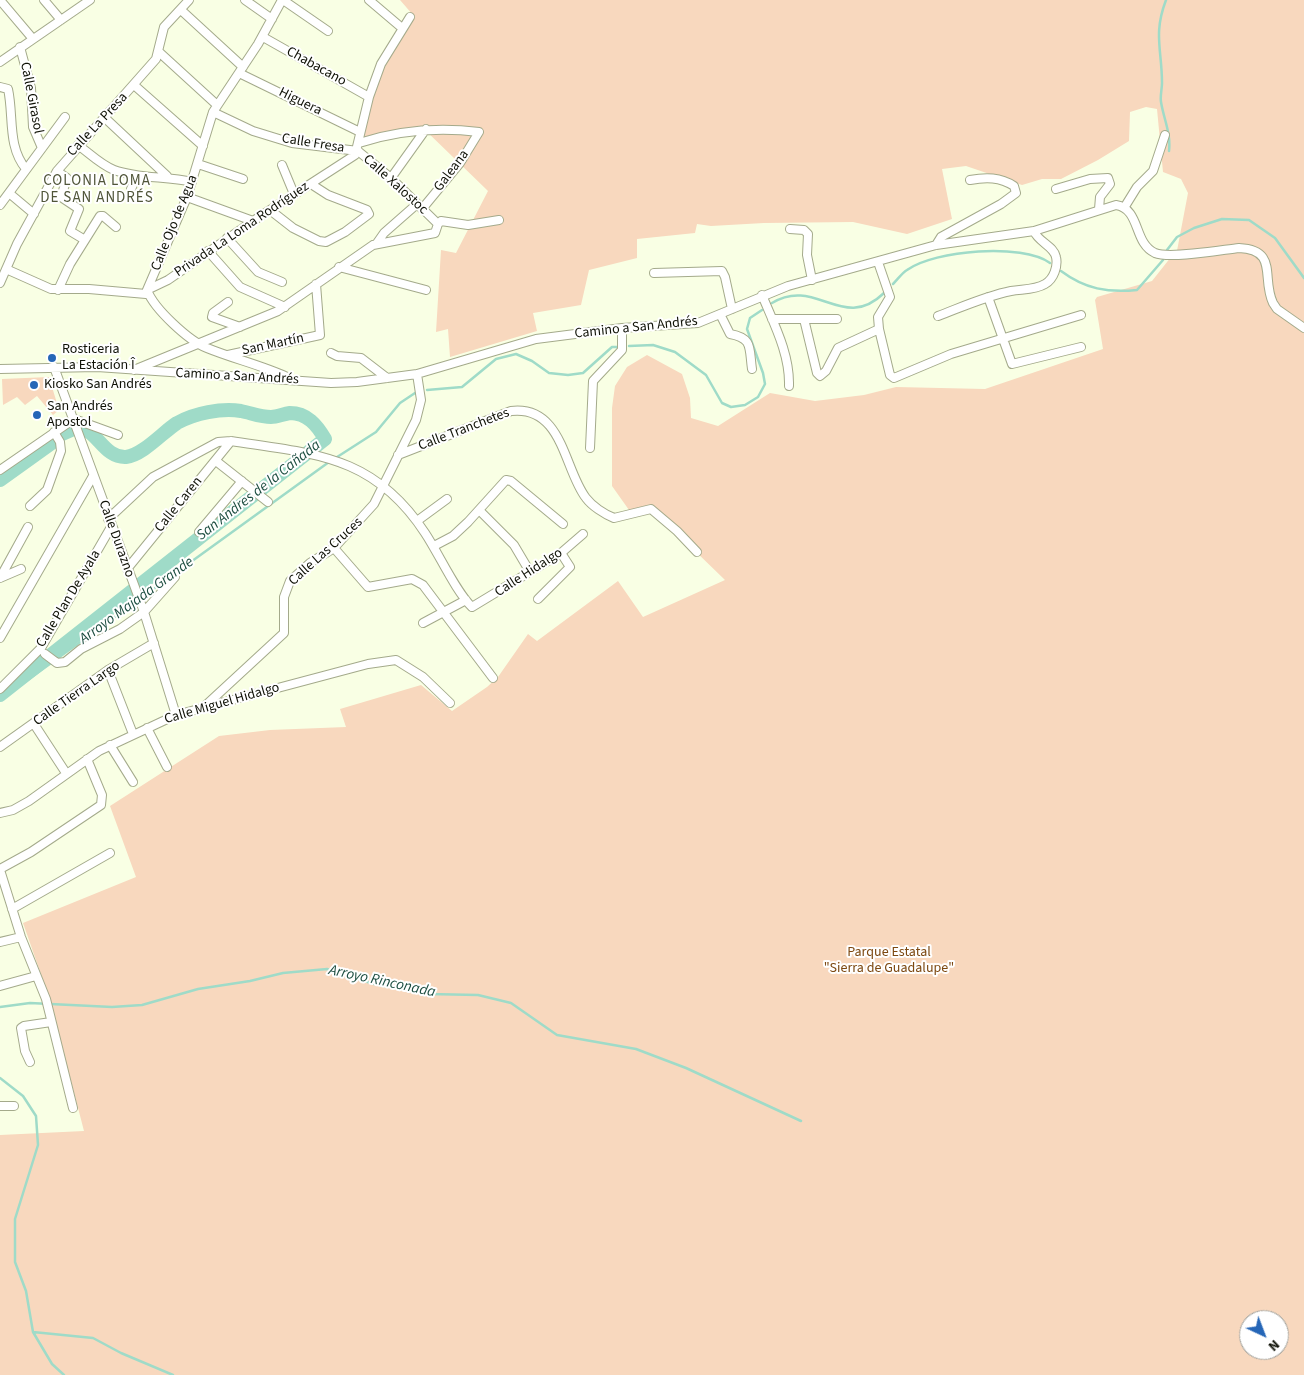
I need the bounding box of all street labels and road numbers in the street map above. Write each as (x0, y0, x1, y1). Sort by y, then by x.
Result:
street label: Chabacano (283, 44, 349, 90)
street label: Calle Girasol (16, 61, 46, 135)
street label: Higuera (276, 84, 324, 120)
street label: Calle La Presa (64, 90, 132, 160)
street label: Calle Fresa (280, 131, 346, 157)
street label: Galeana (431, 147, 473, 195)
street label: Calle Xalostoc (359, 152, 431, 218)
street label: Calle Ojo de Agua (148, 173, 202, 273)
street label: Privada La Loma Rodríguez (172, 179, 312, 281)
street label: Camino a San Andrés (574, 313, 698, 343)
street label: San Martín (240, 330, 306, 360)
street label: Camino a San Andrés (175, 365, 299, 389)
street label: Calle Tranchetes (416, 405, 512, 455)
street label: Calle Caren (152, 474, 206, 536)
street label: Calle Durazno (94, 498, 138, 580)
street label: Calle Las Cruces (286, 514, 366, 590)
street label: Calle Hidalgo (492, 545, 566, 601)
street label: Calle Plan De Ayala (33, 547, 105, 651)
street label: Calle Tierra Largo (30, 658, 124, 730)
street label: Calle Miguel Hidalgo (163, 680, 281, 728)

